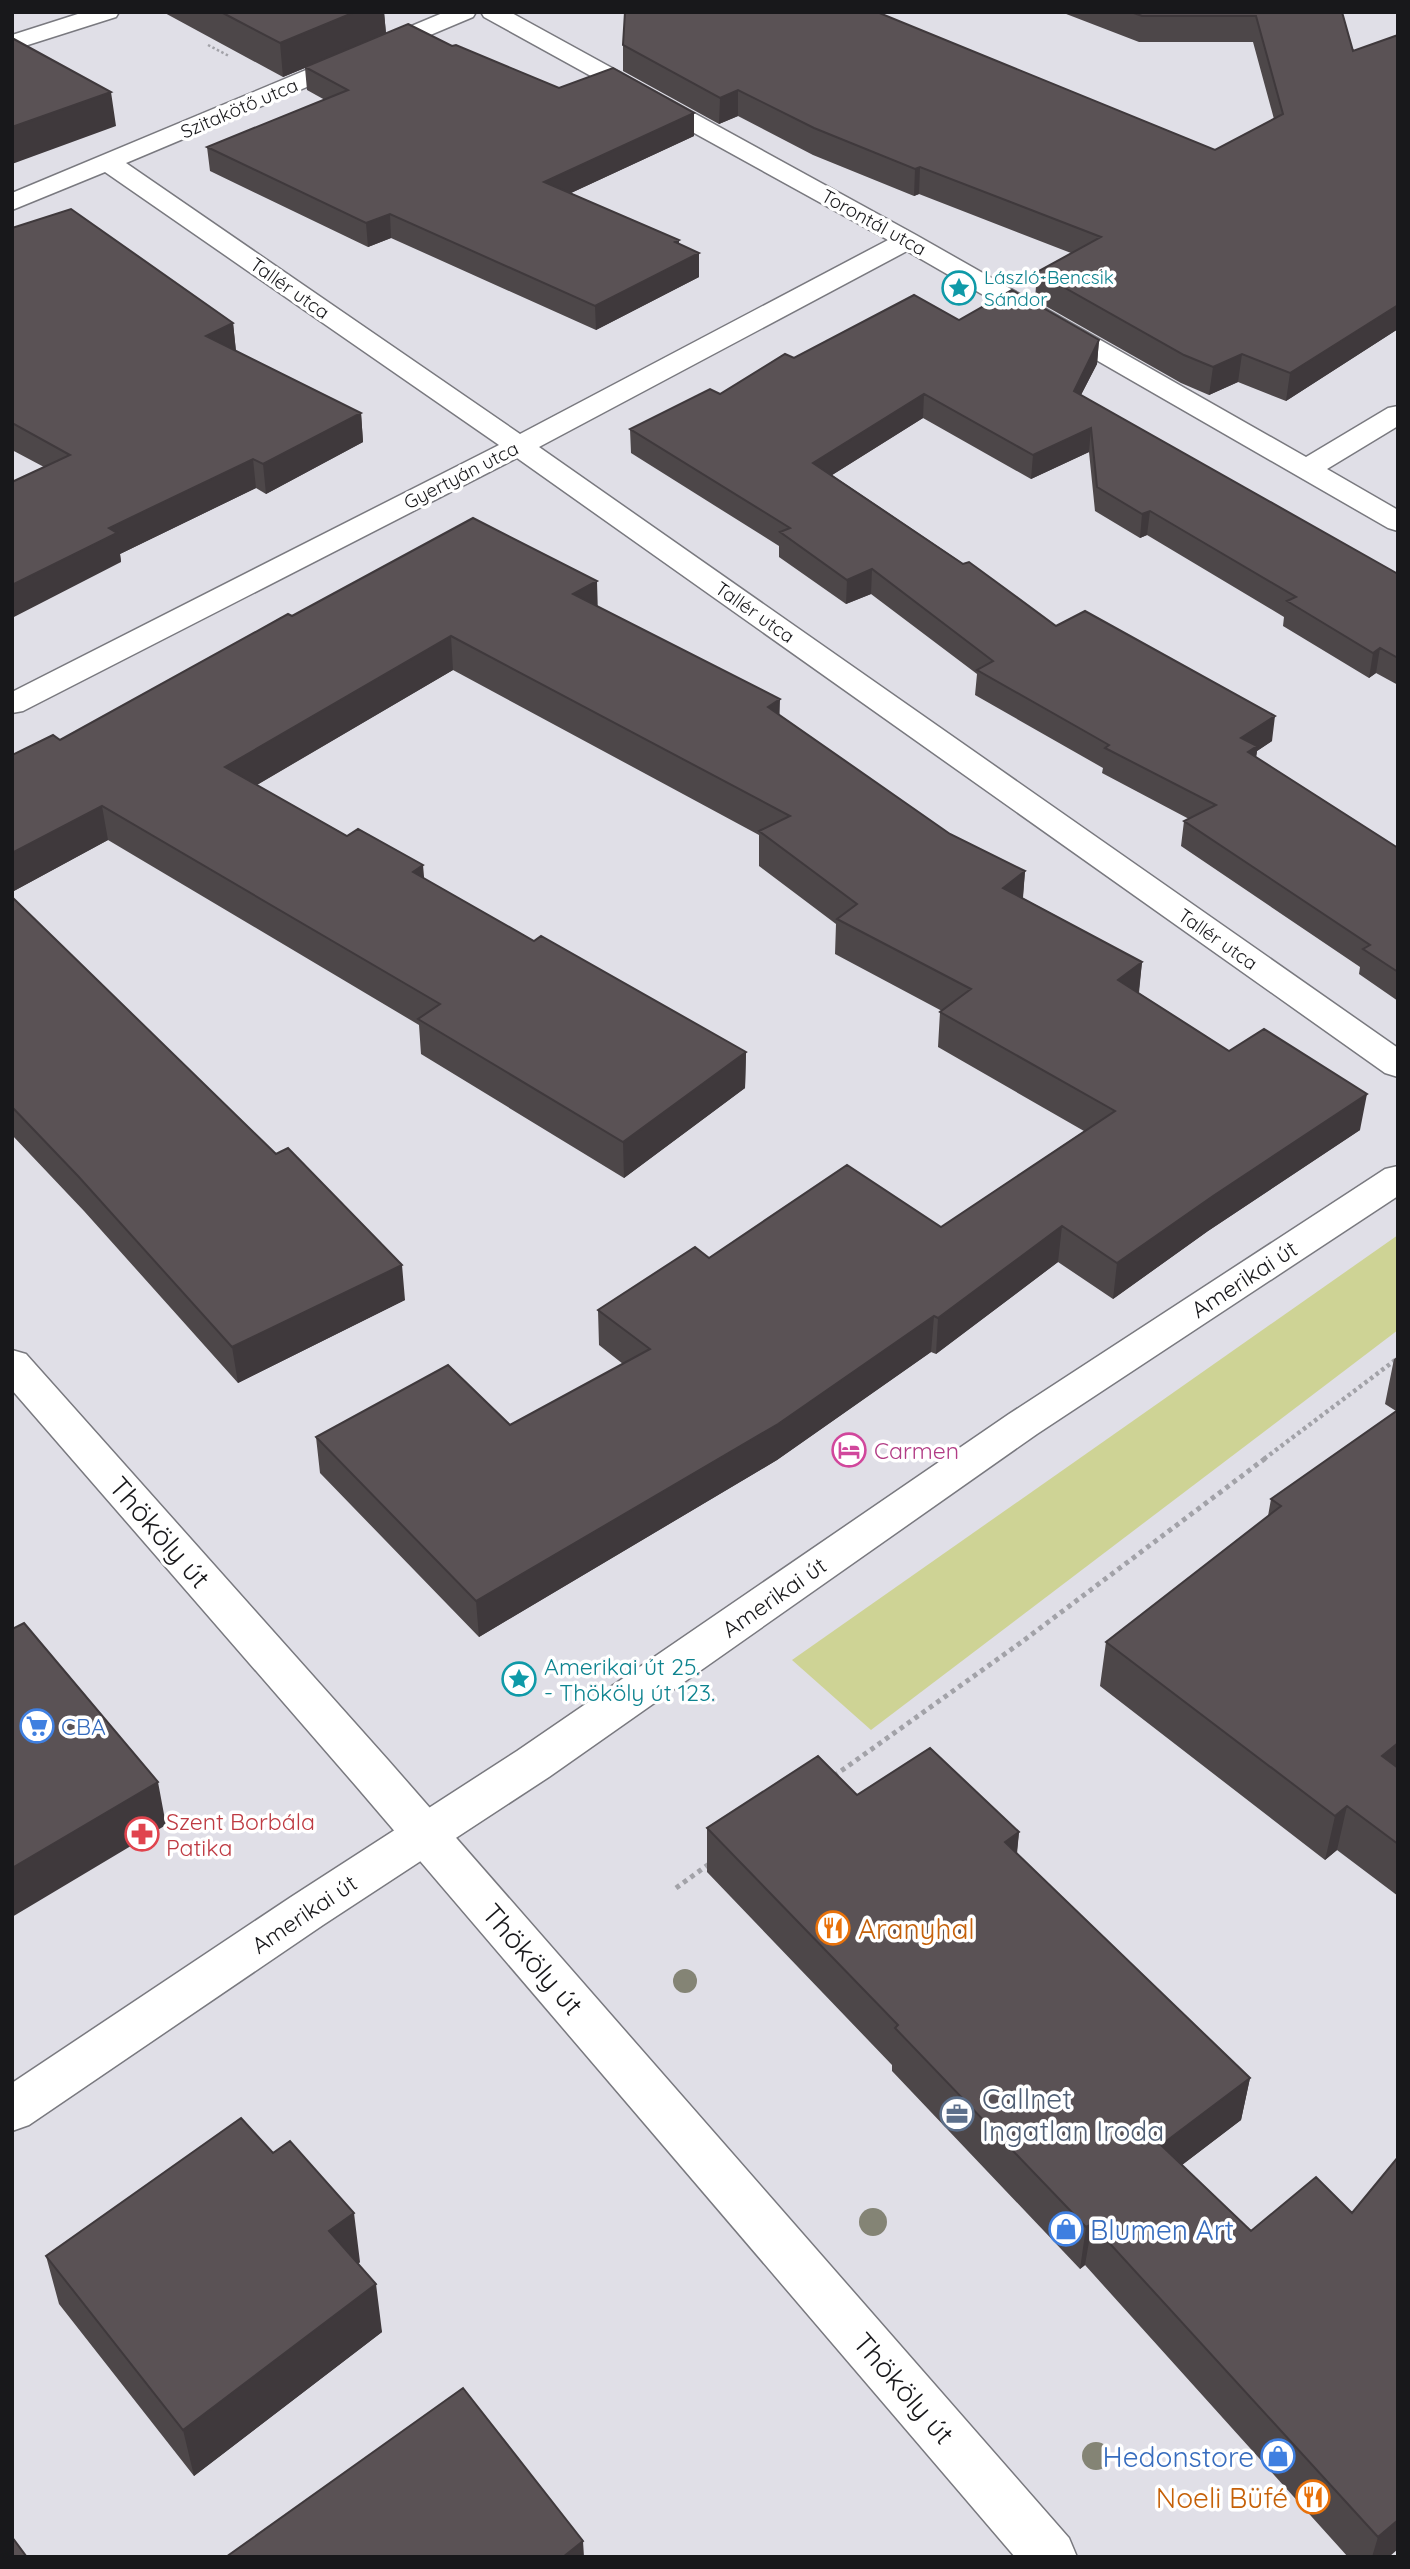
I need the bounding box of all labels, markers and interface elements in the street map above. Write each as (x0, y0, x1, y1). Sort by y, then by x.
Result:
street label: Szitakötő utca (177, 73, 301, 143)
street label: Torontál utca (817, 183, 931, 261)
street label: Tallér utca (246, 252, 334, 324)
place label: László-Bencsik Sándor (984, 265, 1114, 311)
place icon: László-Bencsik Sándor (940, 269, 978, 307)
street label: Gyertyán utca (400, 436, 522, 514)
street label: Tallér utca (711, 576, 799, 648)
street label: Tallér utca (1174, 903, 1262, 975)
street label: Amerikai út (1185, 1234, 1303, 1324)
hotel icon: Carmen (830, 1431, 868, 1469)
place label: Carmen (874, 1436, 959, 1465)
street label: Thököly út (102, 1469, 218, 1595)
street label: Amerikai út (716, 1550, 832, 1644)
place label: Amerikai út 25. - Thököly út 123. (544, 1652, 715, 1707)
place icon: Amerikai út 25. - Thököly út 123. (500, 1660, 538, 1698)
supermarket icon: CBA (18, 1707, 56, 1745)
place label: CBA (61, 1712, 106, 1741)
place label: Szent Borbála Patika (166, 1807, 315, 1862)
pharmacy icon: Szent Borbála Patika (123, 1815, 161, 1853)
street label: Amerikai út (246, 1868, 362, 1960)
street label: Thököly út (475, 1896, 591, 2022)
restaurant icon: Aranyhal (814, 1909, 852, 1947)
place label: Aranyhal (858, 1911, 975, 1946)
place label: Callnet Ingatlan Iroda (982, 2081, 1164, 2148)
office icon: Callnet Ingatlan Iroda (938, 2095, 976, 2133)
shop icon: Blumen Art (1047, 2210, 1085, 2248)
place label: Blumen Art (1090, 2212, 1234, 2247)
street label: Thököly út (846, 2325, 962, 2451)
shop icon: Hedonstore (1259, 2437, 1297, 2475)
place label: Hedonstore (1103, 2439, 1254, 2474)
restaurant icon: Noeli Büfé (1294, 2478, 1332, 2516)
place label: Noeli Büfé (1156, 2480, 1288, 2515)

